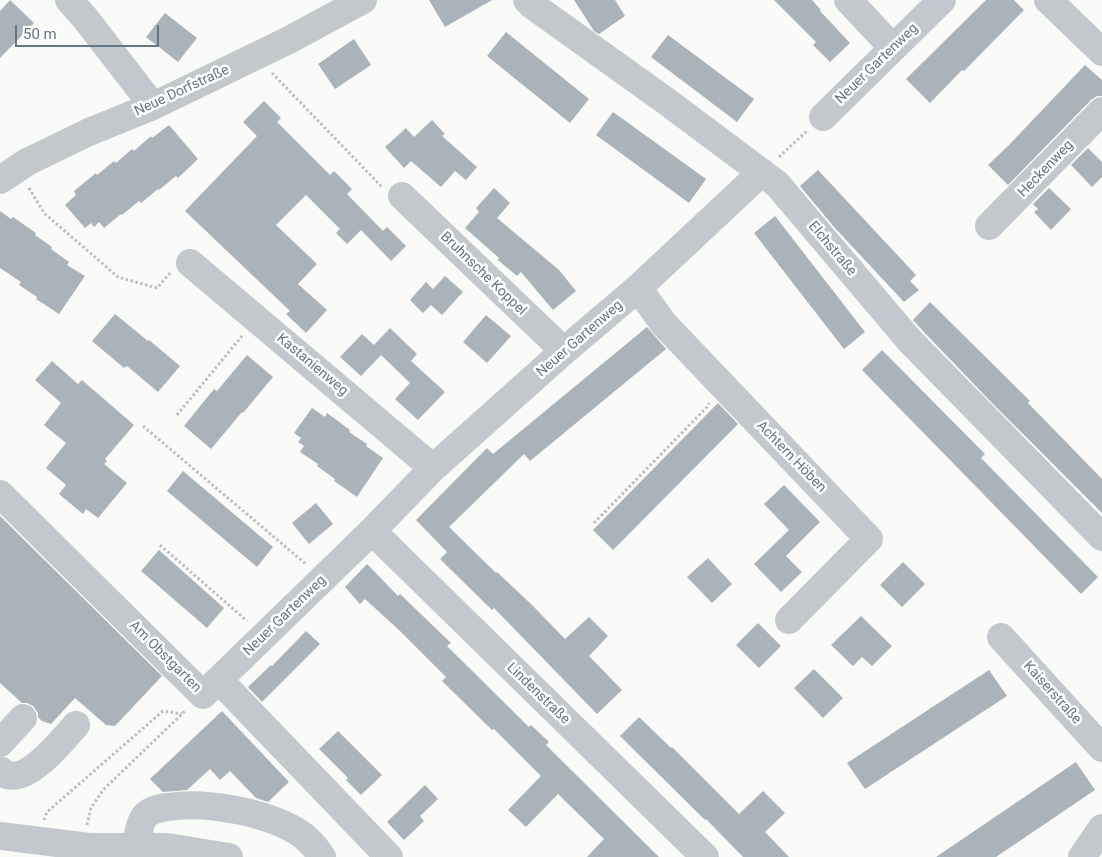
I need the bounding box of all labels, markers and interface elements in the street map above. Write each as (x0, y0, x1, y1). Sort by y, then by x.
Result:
scale bar (18, 15, 161, 47)
street label: Neuer Gartenweg (832, 20, 922, 108)
text: 50 m (23, 25, 57, 43)
street label: Neue Dorfstraße (132, 62, 232, 120)
street label: Heckenweg (1015, 137, 1077, 201)
street label: Elchstraße (804, 218, 860, 280)
street label: Bruhnsche Koppel (437, 229, 529, 319)
street label: Neuer Gartenweg (534, 297, 626, 381)
street label: Kastanienweg (273, 330, 351, 400)
street label: Achtern Höben (753, 418, 829, 496)
street label: Neuer Gartenweg (240, 572, 330, 660)
street label: Am Obstgarten (126, 618, 204, 696)
street label: Kaiserstraße (1019, 658, 1085, 728)
street label: Lindenstraße (503, 660, 573, 728)

